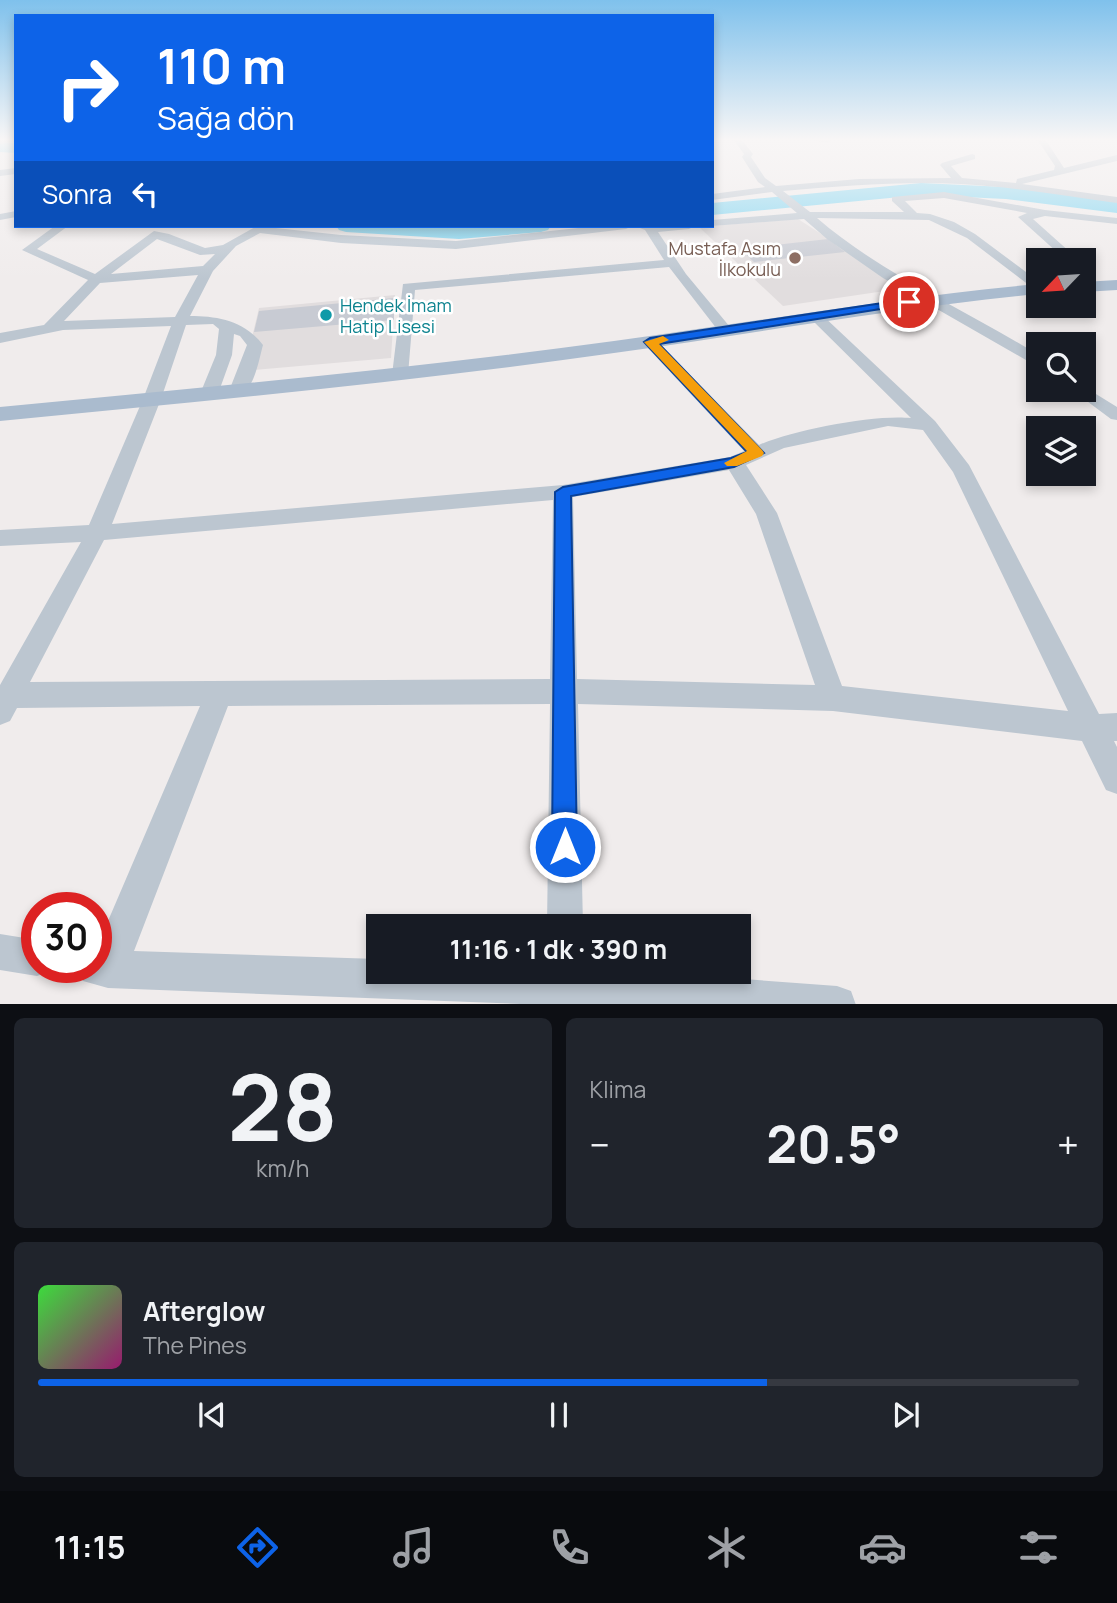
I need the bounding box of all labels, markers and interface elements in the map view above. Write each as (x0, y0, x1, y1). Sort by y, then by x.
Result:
text: 110 m (157, 32, 286, 99)
icon: right (42, 42, 133, 133)
text: Sağa dön (157, 96, 295, 140)
icon: left (126, 175, 164, 213)
text: Sonra (42, 176, 112, 212)
place label: Mustafa Asım İlkokulu (668, 236, 781, 281)
north arrow (1026, 248, 1096, 318)
map controls (1026, 248, 1096, 486)
marker: Mustafa Asım İlkokulu (787, 250, 803, 266)
pin (879, 272, 939, 332)
icon: arrive (890, 283, 928, 321)
place label: Hendek İmam Hatip Lisesi (340, 293, 452, 338)
marker: Hendek İmam Hatip Lisesi (318, 307, 334, 323)
button: search (1026, 332, 1096, 402)
button: layers (1026, 416, 1096, 486)
position arrow (528, 810, 602, 884)
speed limit sign: 30 (21, 892, 112, 983)
text: 11:16 · 1 dk · 390 m (450, 931, 667, 967)
text: 28 (228, 1044, 338, 1168)
text: Klima (590, 1073, 646, 1105)
text: 20.5° (766, 1108, 901, 1179)
text: − (590, 1118, 610, 1170)
text: + (1057, 1118, 1079, 1170)
text: km/h (256, 1152, 310, 1184)
text: Afterglow (143, 1293, 265, 1329)
text: The Pines (143, 1329, 247, 1361)
icon: previous (193, 1396, 231, 1434)
icon: pause (540, 1396, 578, 1434)
icon: next (887, 1396, 925, 1434)
icon: directions (233, 1523, 282, 1572)
icon: music (389, 1523, 438, 1572)
icon: phone (545, 1523, 594, 1572)
icon: climate (702, 1523, 751, 1572)
icon: car (858, 1523, 907, 1572)
icon: filters (1014, 1523, 1063, 1572)
text: 11:15 (54, 1525, 125, 1569)

